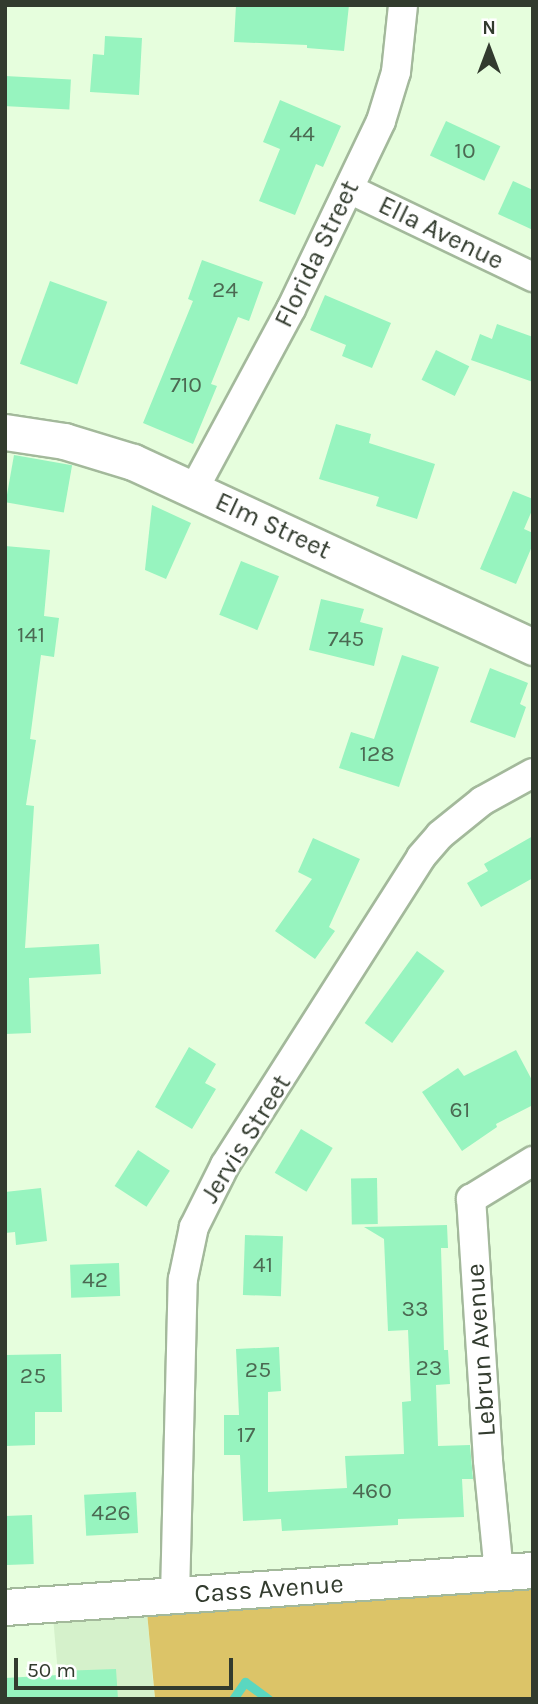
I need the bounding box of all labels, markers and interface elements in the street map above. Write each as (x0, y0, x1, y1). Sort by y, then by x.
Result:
north arrow (454, 14, 524, 84)
text: N (482, 17, 496, 39)
house number: 44 (289, 120, 315, 148)
house number: 10 (454, 137, 476, 165)
street label: Florida Street (268, 175, 366, 333)
street label: Ella Avenue (373, 189, 509, 277)
house number: 24 (212, 276, 238, 304)
house number: 710 (170, 371, 202, 399)
street label: Elm Street (210, 486, 336, 566)
house number: 141 (17, 621, 45, 649)
house number: 745 (328, 625, 364, 653)
house number: 128 (359, 740, 395, 768)
street label: Jervis Street (194, 1069, 298, 1209)
house number: 61 (450, 1096, 470, 1124)
house number: 41 (253, 1251, 273, 1279)
street label: Lebrun Avenue (459, 1262, 503, 1438)
house number: 42 (82, 1266, 108, 1294)
house number: 33 (401, 1295, 429, 1323)
house number: 23 (416, 1354, 442, 1382)
house number: 25 (245, 1356, 271, 1384)
house number: 25 (20, 1362, 46, 1390)
house number: 17 (237, 1421, 255, 1449)
house number: 460 (352, 1477, 392, 1505)
house number: 426 (91, 1499, 131, 1527)
street label: Cass Avenue (193, 1568, 345, 1610)
scale bar (18, 1644, 236, 1688)
text: 50 m (27, 1658, 76, 1682)

